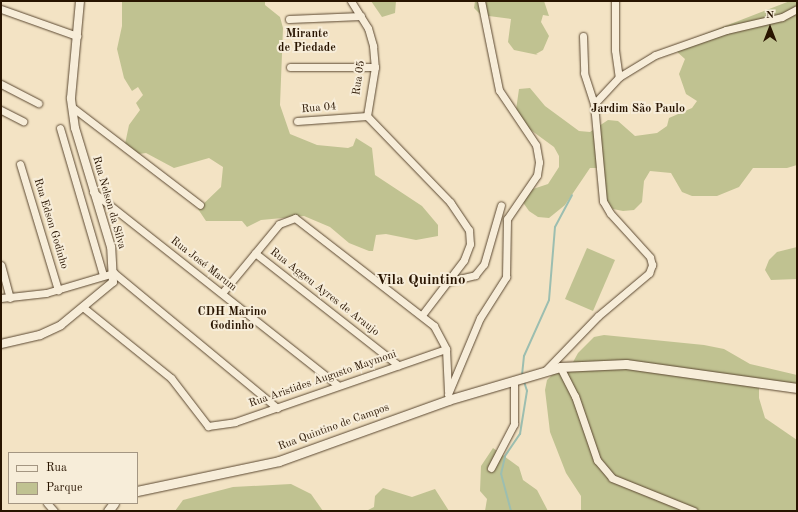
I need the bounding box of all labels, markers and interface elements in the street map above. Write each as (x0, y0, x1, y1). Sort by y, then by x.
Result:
north arrow (750, 8, 790, 48)
text: N (766, 10, 774, 21)
district label: Mirante de Piedade (278, 28, 336, 56)
street label: Rua 05 (351, 60, 369, 96)
street label: Rua 04 (301, 101, 337, 117)
district label: Jardim São Paulo (591, 103, 685, 117)
street label: Rua Nelson da Silva (88, 155, 128, 251)
street label: Rua Edson Godinho (30, 177, 70, 271)
street label: Rua José Marum (167, 235, 239, 295)
street label: Rua Aggeu Ayres de Araujo (267, 246, 381, 340)
district label: Vila Quintino (376, 272, 466, 290)
district label: CDH Marino Godinho (198, 306, 266, 334)
street label: Rua Aristides Augusto Maymoni (248, 349, 398, 411)
street label: Rua Quintino de Campos (277, 402, 391, 454)
legend (8, 452, 138, 504)
text: Rua (46, 462, 67, 474)
text: Parque (46, 482, 82, 494)

